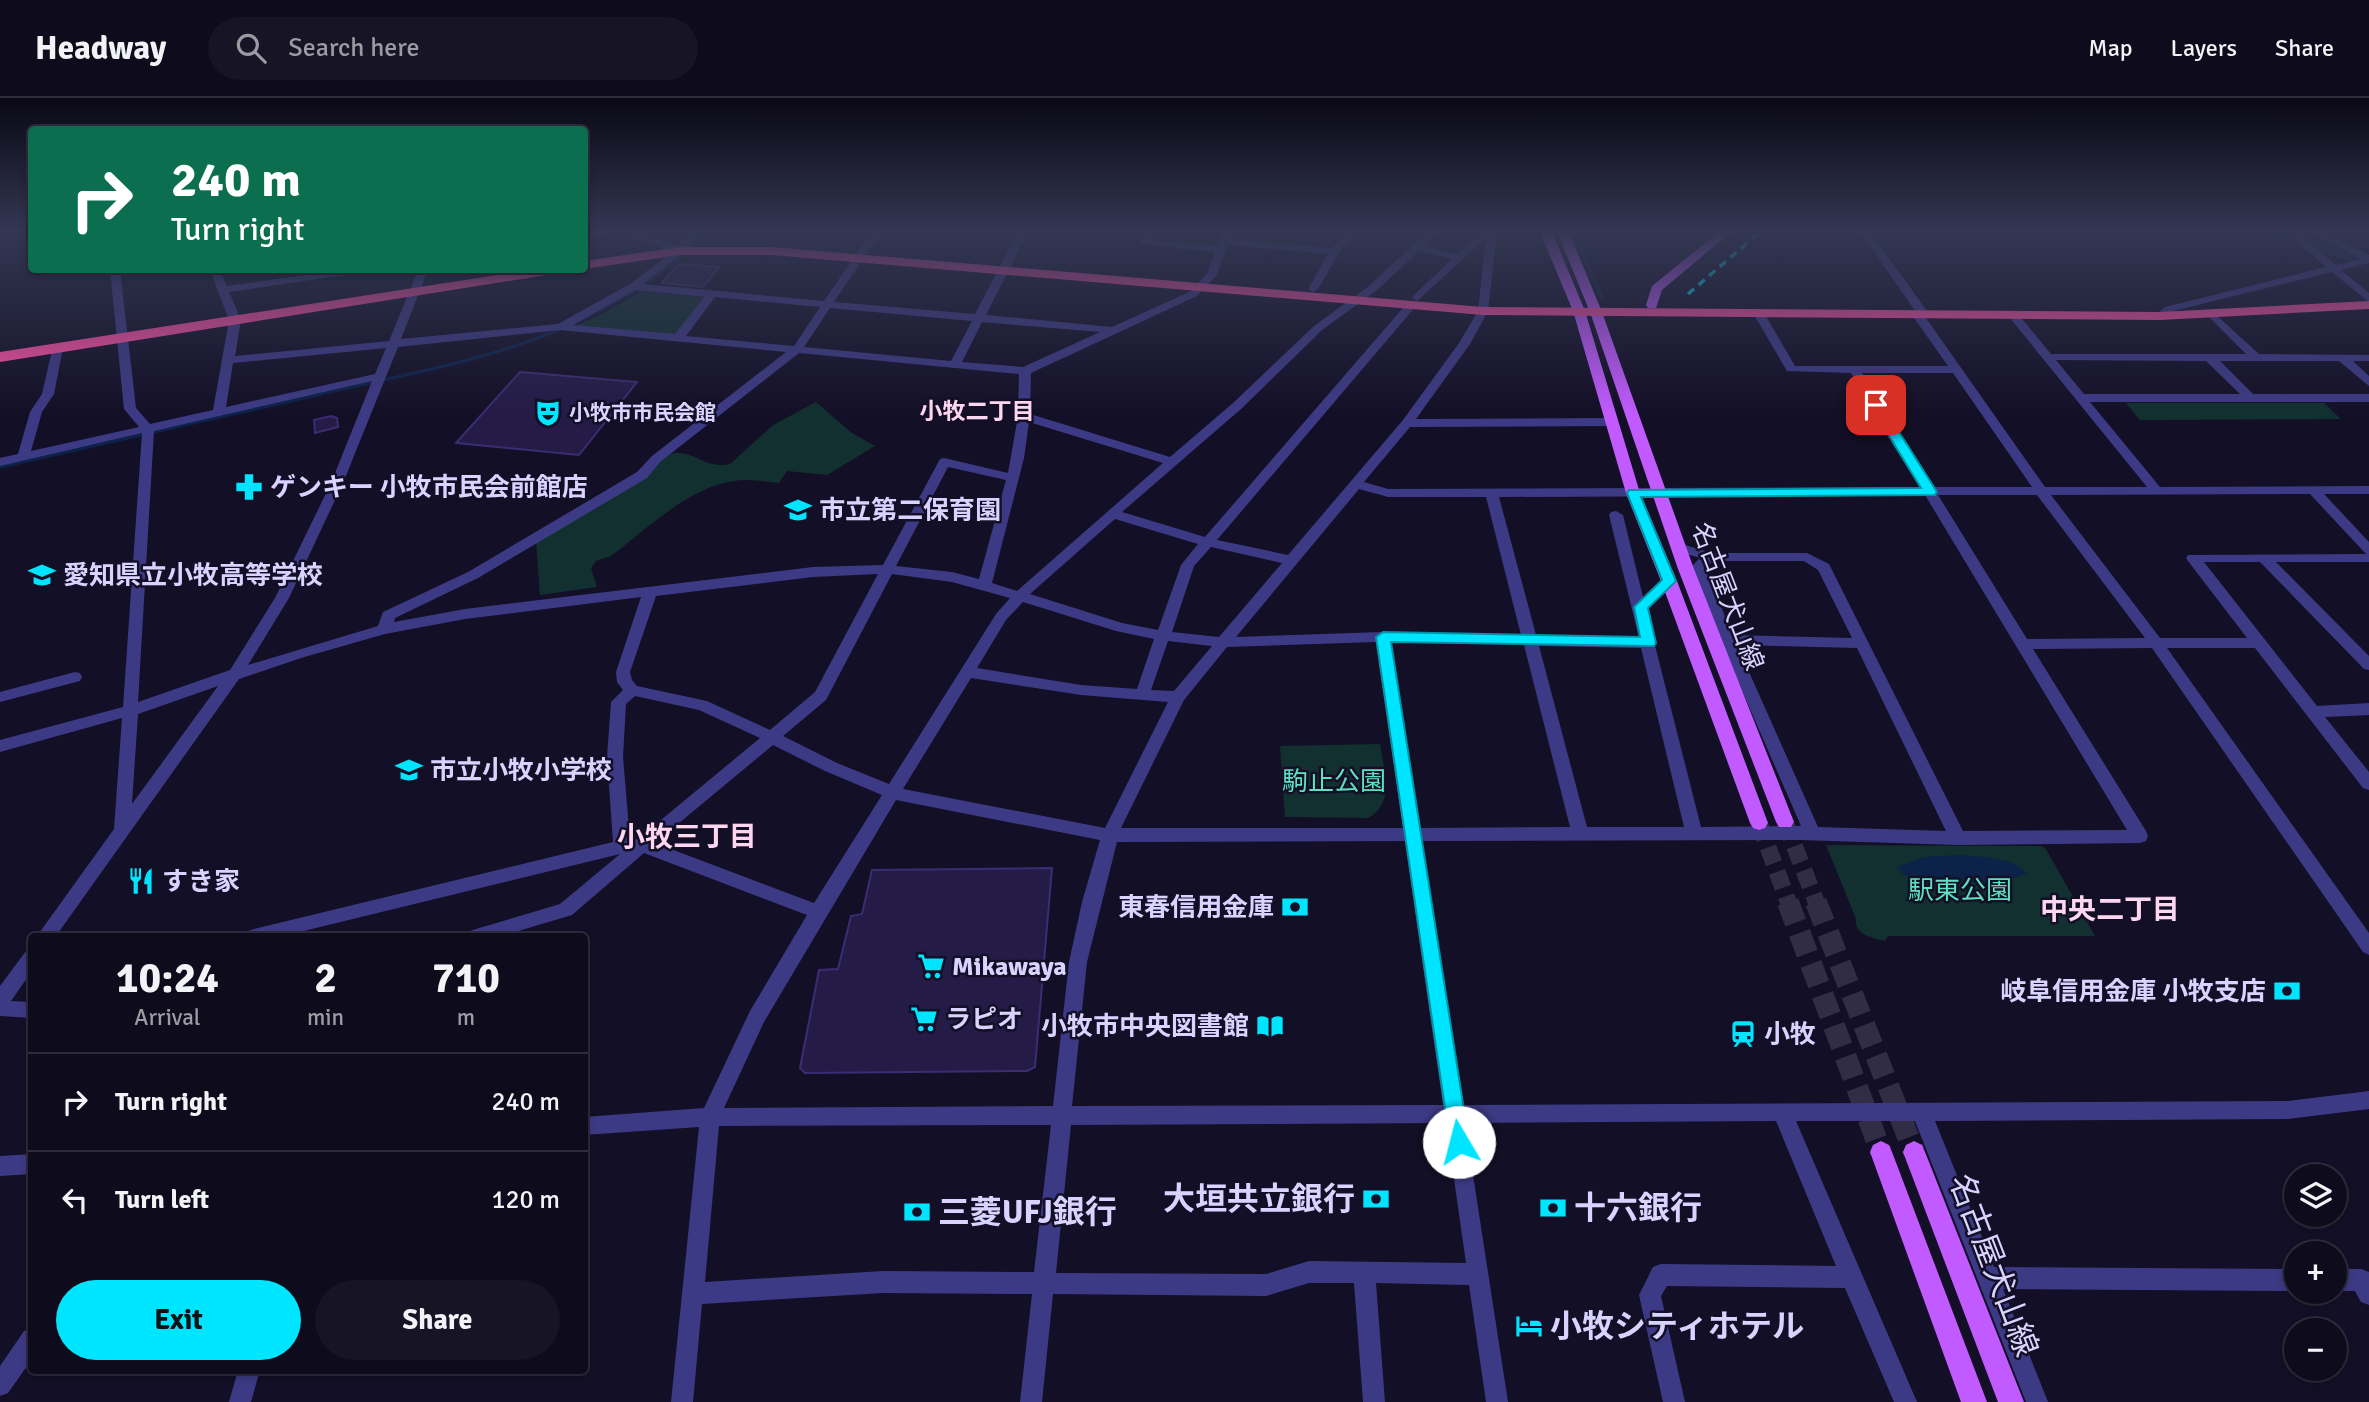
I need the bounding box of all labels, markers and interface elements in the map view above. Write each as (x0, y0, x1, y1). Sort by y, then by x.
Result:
search box (208, 17, 698, 80)
text: Headway (35, 28, 166, 69)
icon: search (232, 29, 270, 67)
text: Search here (288, 32, 419, 64)
text: Map (2088, 33, 2133, 63)
text: Layers (2171, 33, 2237, 63)
text: Share (2275, 33, 2334, 63)
text: 240 m (171, 150, 301, 210)
icon: right (56, 154, 147, 245)
text: Turn right (171, 210, 304, 249)
pin (1846, 375, 1906, 435)
icon: arrive (1857, 386, 1895, 424)
district label: 小牧二丁目 (920, 397, 1035, 426)
theatre icon: 小牧市市民会館 (533, 398, 563, 428)
place label: 小牧市市民会館 (569, 400, 716, 426)
pharmacy icon: ゲンキー 小牧市民会前館店 (234, 472, 264, 502)
place label: ゲンキー 小牧市民会前館店 (270, 472, 588, 504)
school or university icon: 市立第二保育園 (783, 495, 813, 525)
place label: 市立第二保育園 (819, 495, 1001, 527)
street label: 名古屋犬山線 (1684, 518, 1770, 675)
school or university icon: 愛知県立小牧高等学校 (27, 560, 57, 590)
place label: 愛知県立小牧高等学校 (63, 560, 323, 592)
school or university icon: 市立小牧小学校 (394, 755, 424, 785)
place label: 市立小牧小学校 (430, 755, 612, 787)
park label: 駒止公園 (1282, 766, 1386, 798)
district label: 小牧三丁目 (617, 820, 757, 854)
restaurant icon: すき家 (126, 866, 156, 896)
place label: すき家 (162, 866, 240, 898)
park label: 駅東公園 (1908, 875, 2012, 907)
place label: 東春信用金庫 (1118, 892, 1274, 924)
bank icon: 東春信用金庫 (1280, 892, 1310, 922)
district label: 中央二丁目 (2040, 893, 2180, 927)
supermarket icon: Mikawaya (916, 951, 946, 981)
place label: Mikawaya (952, 951, 1067, 983)
text: 10:24 (116, 953, 219, 1004)
text: 2 (314, 953, 337, 1004)
text: 710 (432, 953, 500, 1004)
place label: 岐阜信用金庫 小牧支店 (2000, 976, 2266, 1008)
bank icon: 岐阜信用金庫 小牧支店 (2272, 976, 2302, 1006)
text: Arrival (134, 1003, 201, 1032)
text: min (307, 1003, 344, 1032)
text: m (457, 1003, 475, 1032)
supermarket icon: ラピオ (909, 1004, 939, 1034)
place label: ラピオ (945, 1004, 1023, 1036)
place label: 小牧市中央図書館 (1041, 1011, 1249, 1043)
library icon: 小牧市中央図書館 (1255, 1011, 1285, 1041)
station icon: 小牧 (1728, 1019, 1758, 1049)
place label: 小牧 (1764, 1019, 1816, 1051)
icon: right (56, 1083, 94, 1121)
text: Turn right (115, 1086, 227, 1118)
text: 240 m (491, 1086, 560, 1118)
position arrow (1422, 1105, 1496, 1179)
map controls (2284, 1164, 2347, 1381)
button: layers (2284, 1164, 2347, 1227)
street label: 名古屋犬山線 (1941, 1169, 2046, 1362)
place label: 大垣共立銀行 (1163, 1180, 1355, 1219)
icon: left (56, 1181, 94, 1219)
text: Turn left (115, 1184, 209, 1216)
text: 120 m (491, 1184, 560, 1216)
bank icon: 大垣共立銀行 (1361, 1184, 1391, 1214)
place label: 十六銀行 (1574, 1189, 1702, 1228)
place label: 三菱UFJ銀行 (938, 1193, 1117, 1232)
bank icon: 十六銀行 (1538, 1193, 1568, 1223)
bank icon: 三菱UFJ銀行 (902, 1197, 932, 1227)
button: + (2284, 1241, 2347, 1304)
button: Exit (56, 1280, 301, 1360)
button: Share (315, 1280, 560, 1360)
place label: 小牧シティホテル (1550, 1307, 1804, 1346)
hotel icon: 小牧シティホテル (1514, 1311, 1544, 1341)
button: − (2284, 1318, 2347, 1381)

